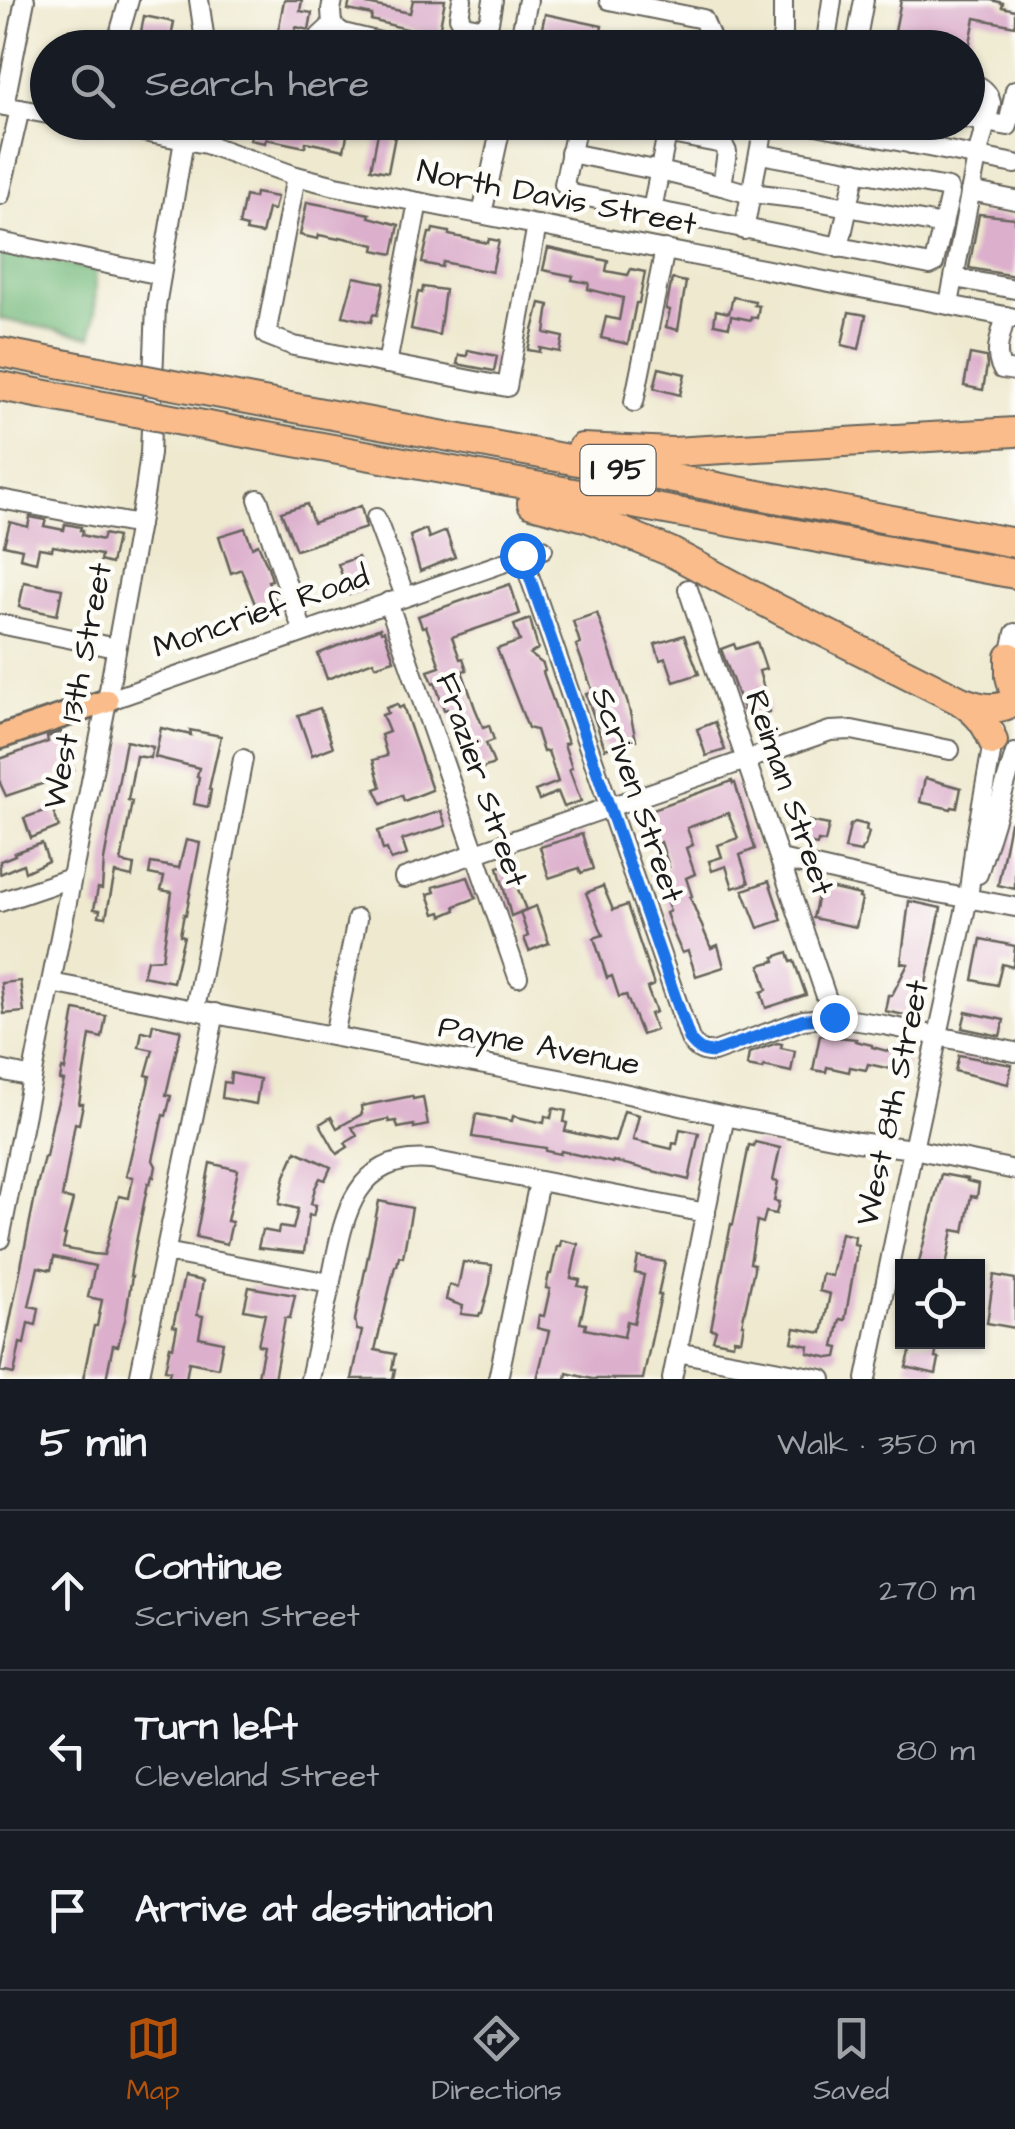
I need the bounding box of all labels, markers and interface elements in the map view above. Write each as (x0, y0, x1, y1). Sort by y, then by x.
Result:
search box (30, 30, 985, 140)
icon: search (65, 58, 120, 113)
text: Search here (145, 59, 369, 111)
street label: North Davis Street (414, 149, 700, 247)
road number: I 95 (580, 445, 656, 495)
route start (500, 533, 546, 579)
street label: Moncrief Road (147, 554, 375, 670)
street label: West 13th Street (32, 559, 124, 813)
street label: Frazier Street (423, 667, 539, 893)
street label: Scriven Street (579, 681, 695, 909)
street label: Reiman Street (733, 685, 845, 901)
street label: West 8th Street (845, 976, 941, 1230)
route end (812, 995, 858, 1041)
street label: Payne Avenue (434, 1004, 644, 1088)
map controls (895, 1259, 985, 1349)
button: locate (895, 1259, 985, 1349)
text: 5 min (40, 1415, 147, 1473)
text: Walk · 350 m (777, 1422, 975, 1467)
text: Continue (135, 1542, 282, 1594)
icon: ahead (40, 1563, 95, 1618)
text: 270 m (879, 1568, 975, 1613)
text: Scriven Street (135, 1594, 360, 1639)
text: Turn left (135, 1702, 298, 1754)
icon: left (40, 1723, 95, 1778)
text: 80 m (896, 1728, 975, 1773)
text: Cleveland Street (135, 1754, 379, 1799)
icon: arrive (40, 1883, 95, 1938)
text: Arrive at destination (135, 1884, 492, 1936)
tab: Map (126, 2011, 181, 2110)
tab: Directions (432, 2011, 562, 2110)
tab: Saved (813, 2011, 889, 2110)

